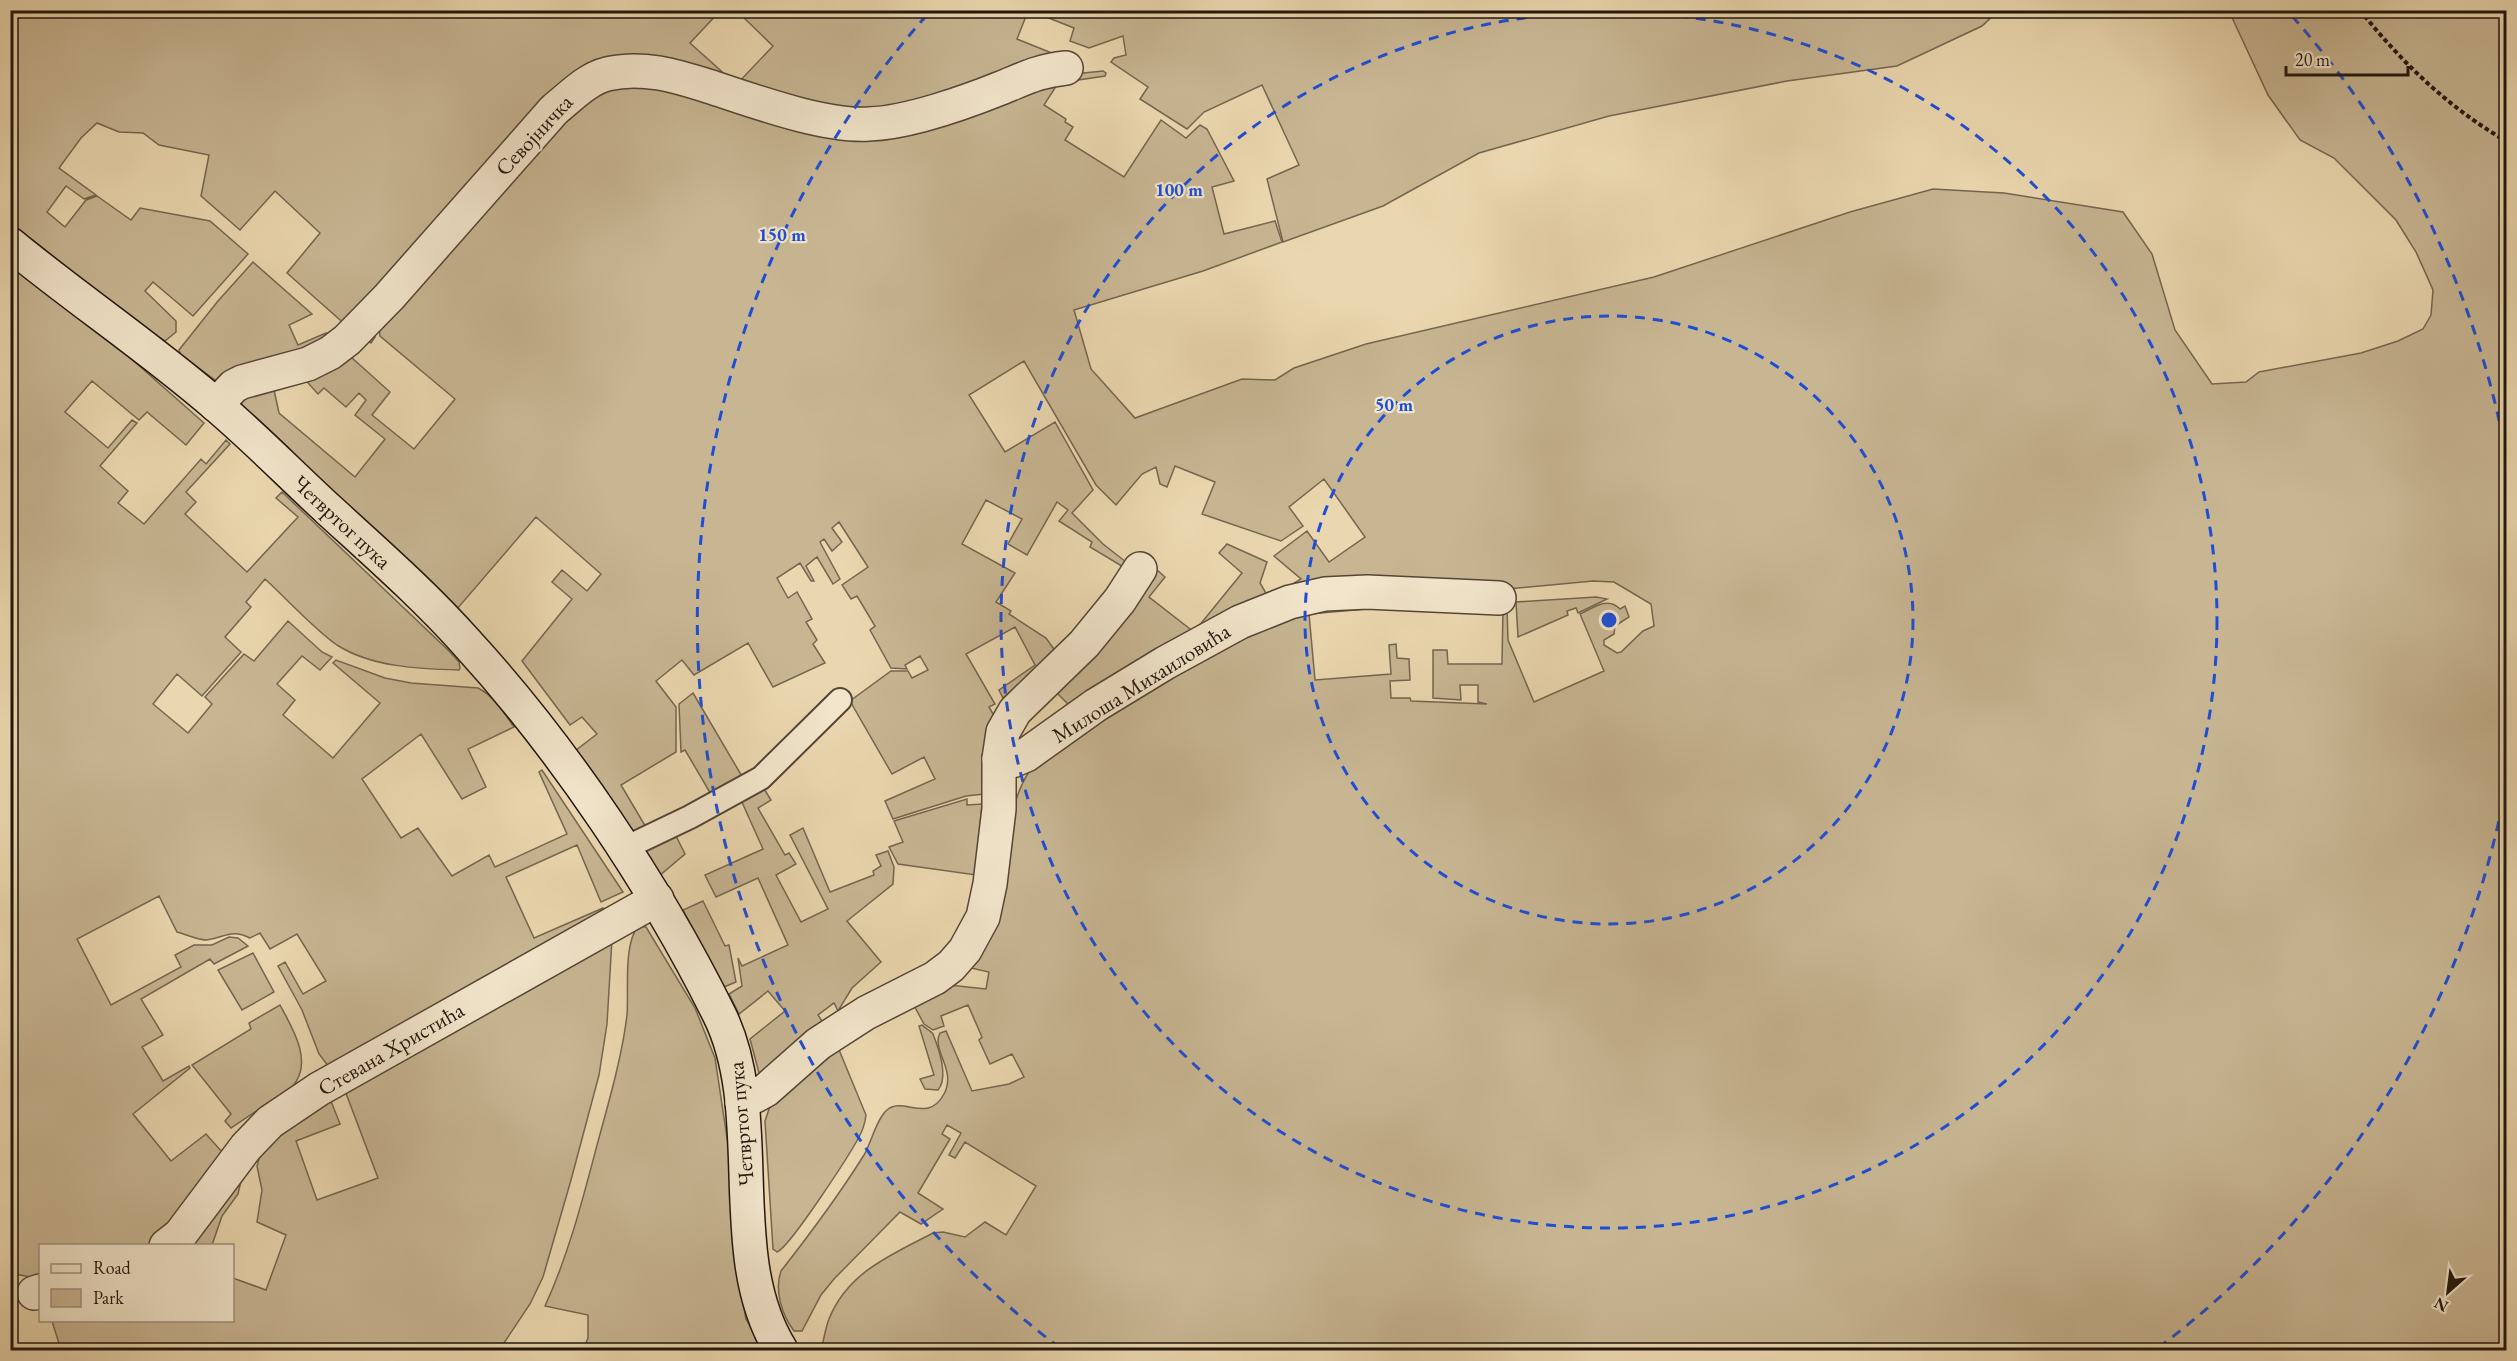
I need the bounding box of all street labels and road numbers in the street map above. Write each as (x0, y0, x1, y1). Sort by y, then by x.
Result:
street label: Севојничка (489, 88, 579, 182)
street label: Четвртог пука (286, 469, 398, 575)
street label: Милоша Михаиловића (1046, 616, 1236, 750)
street label: Стевана Христића (313, 995, 470, 1103)
street label: Четвртог пука (721, 1060, 761, 1188)

